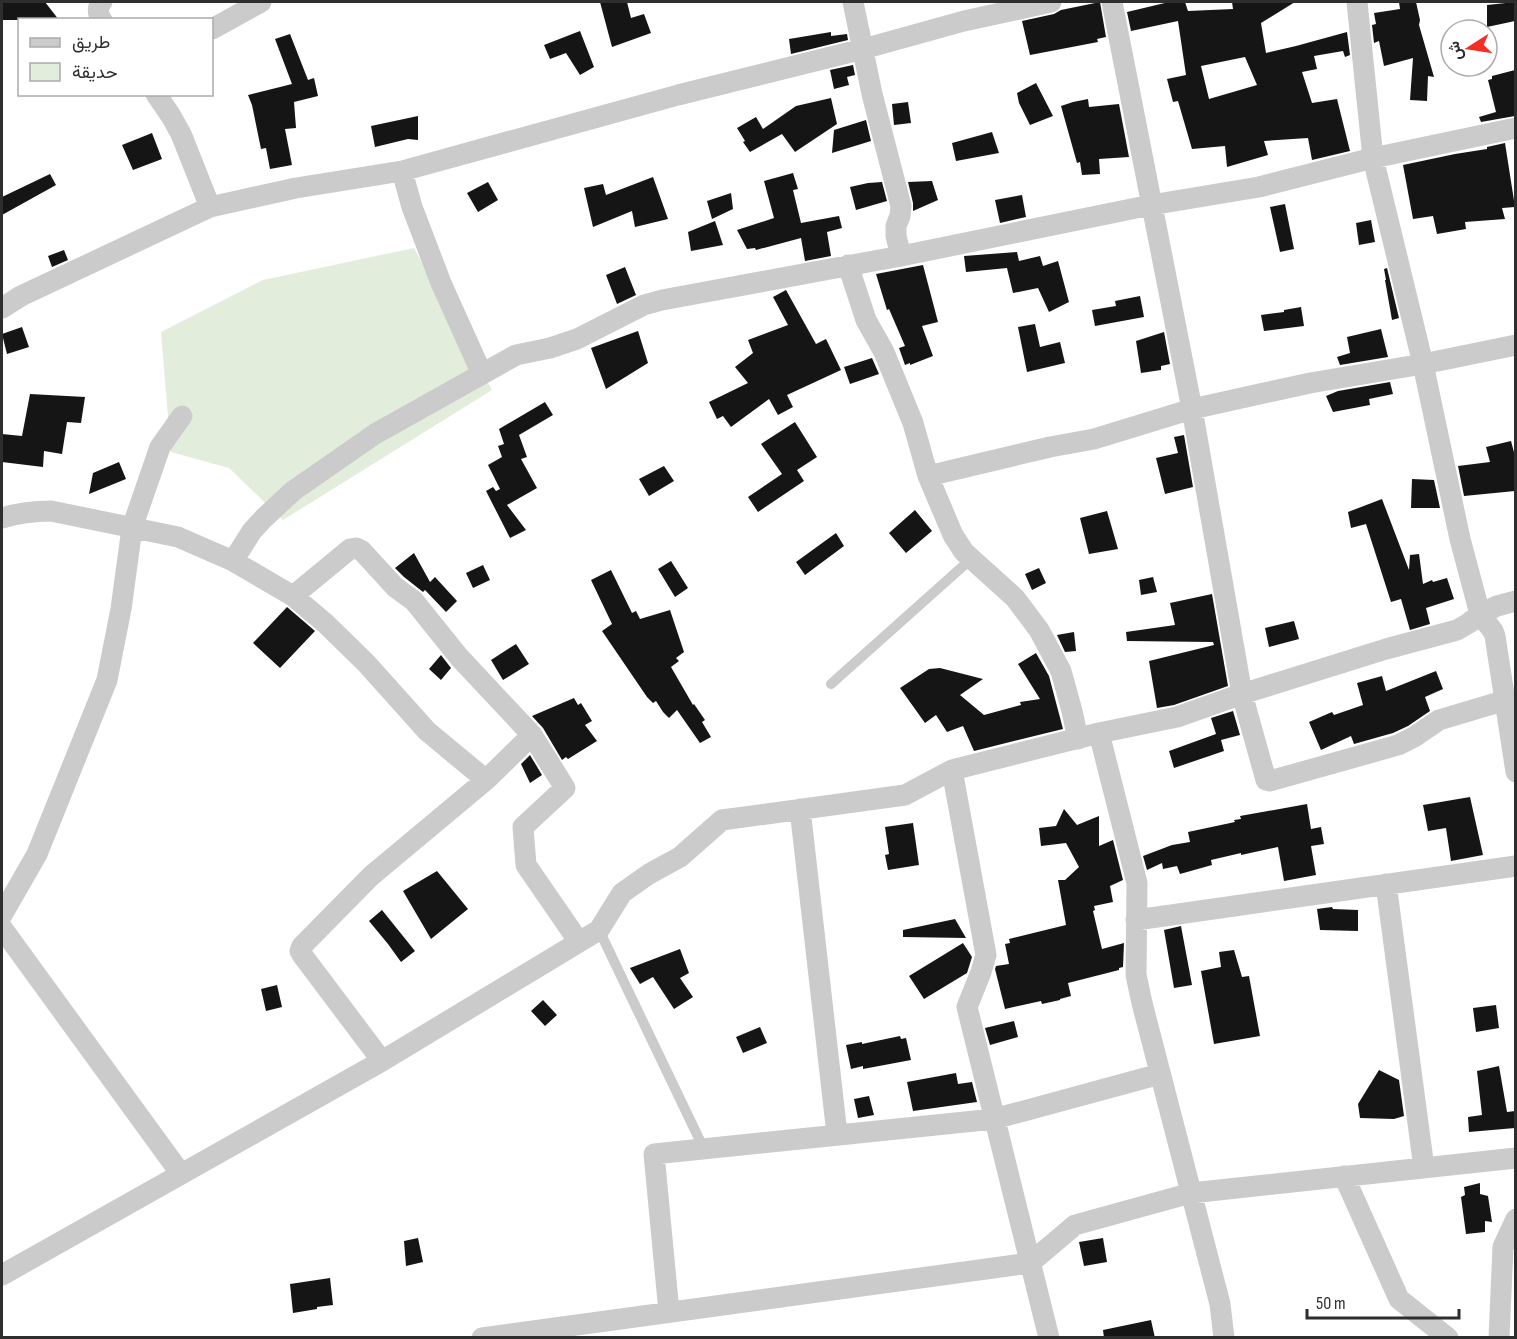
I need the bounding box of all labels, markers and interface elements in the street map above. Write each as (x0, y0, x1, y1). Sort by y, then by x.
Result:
legend (18, 18, 213, 96)
north arrow (1439, 18, 1499, 78)
text: طريق (72, 32, 110, 53)
text: ش (1445, 39, 1467, 62)
text: حديقة (72, 62, 118, 83)
scale bar (1307, 1282, 1458, 1320)
text: 50 m (1316, 1293, 1346, 1314)

